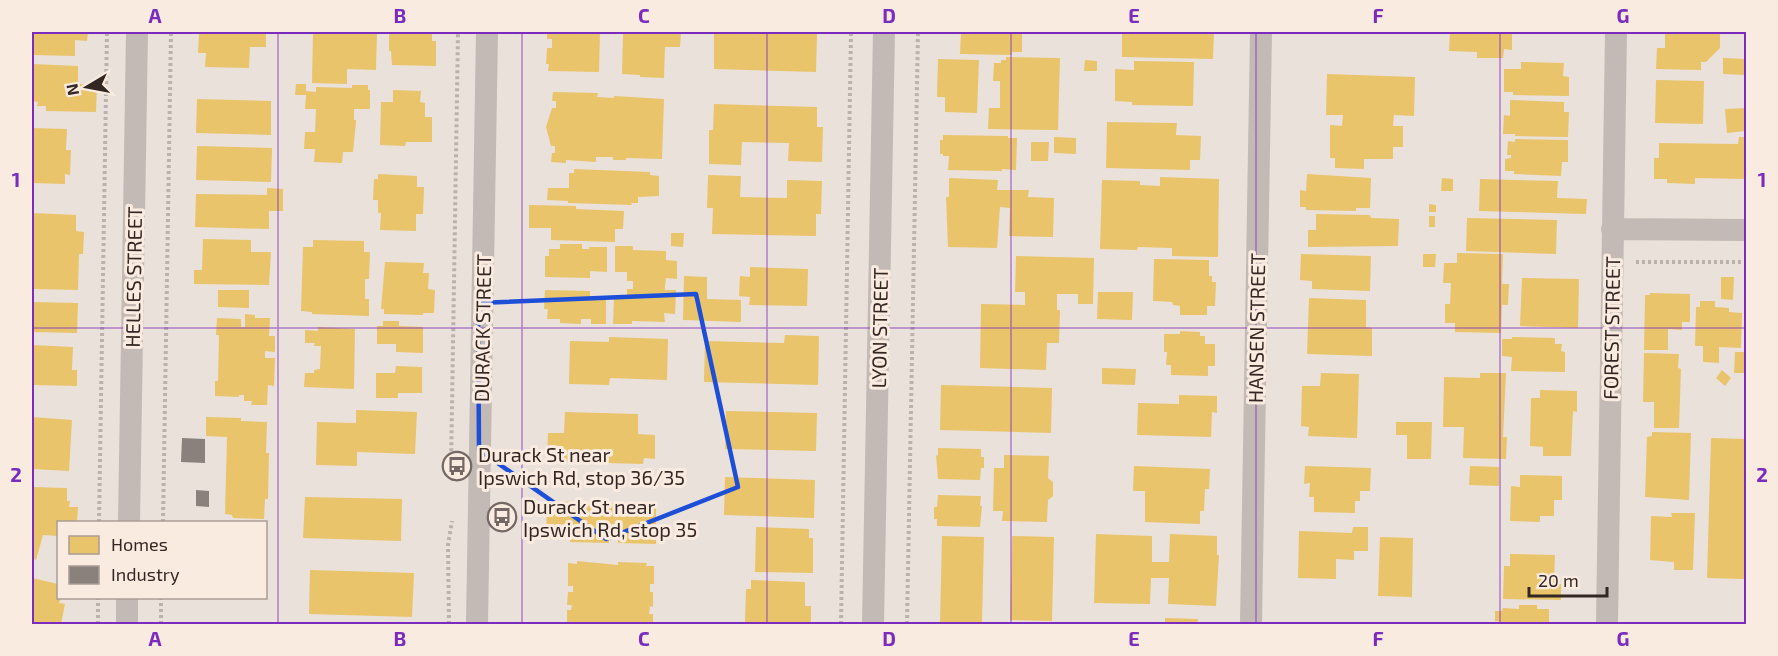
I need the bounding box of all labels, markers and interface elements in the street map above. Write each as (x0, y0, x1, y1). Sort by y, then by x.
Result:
text: A (148, 3, 162, 27)
text: B (394, 3, 406, 27)
text: C (638, 3, 650, 27)
text: D (882, 3, 896, 27)
text: E (1128, 3, 1140, 27)
text: F (1372, 3, 1384, 27)
text: G (1617, 3, 1629, 27)
north arrow (57, 57, 117, 117)
text: N (61, 82, 82, 97)
text: 1 (12, 167, 20, 191)
text: 1 (1758, 167, 1766, 191)
street label: HELLES STREET (120, 206, 146, 348)
street label: HANSEN STREET (1243, 252, 1269, 403)
street label: DURACK STREET (469, 253, 495, 402)
street label: FOREST STREET (1598, 256, 1624, 400)
street label: LYON STREET (866, 267, 892, 389)
place label: Durack St near Ipswich Rd, stop 36/35 (478, 442, 685, 489)
bus stop icon: Durack St near Ipswich Rd, stop 36/35 (441, 450, 473, 482)
text: 2 (10, 462, 22, 486)
text: 2 (1756, 462, 1768, 486)
place label: Durack St near Ipswich Rd, stop 35 (523, 494, 697, 541)
bus stop icon: Durack St near Ipswich Rd, stop 35 (486, 501, 518, 533)
legend (57, 521, 267, 599)
text: Homes (111, 533, 168, 555)
scale bar (1529, 560, 1607, 598)
text: Industry (111, 563, 180, 585)
text: 20 m (1538, 569, 1579, 591)
text: A (148, 626, 162, 650)
text: B (394, 626, 406, 650)
text: C (638, 626, 650, 650)
text: D (882, 626, 896, 650)
text: E (1128, 626, 1140, 650)
text: F (1372, 626, 1384, 650)
text: G (1617, 626, 1629, 650)

